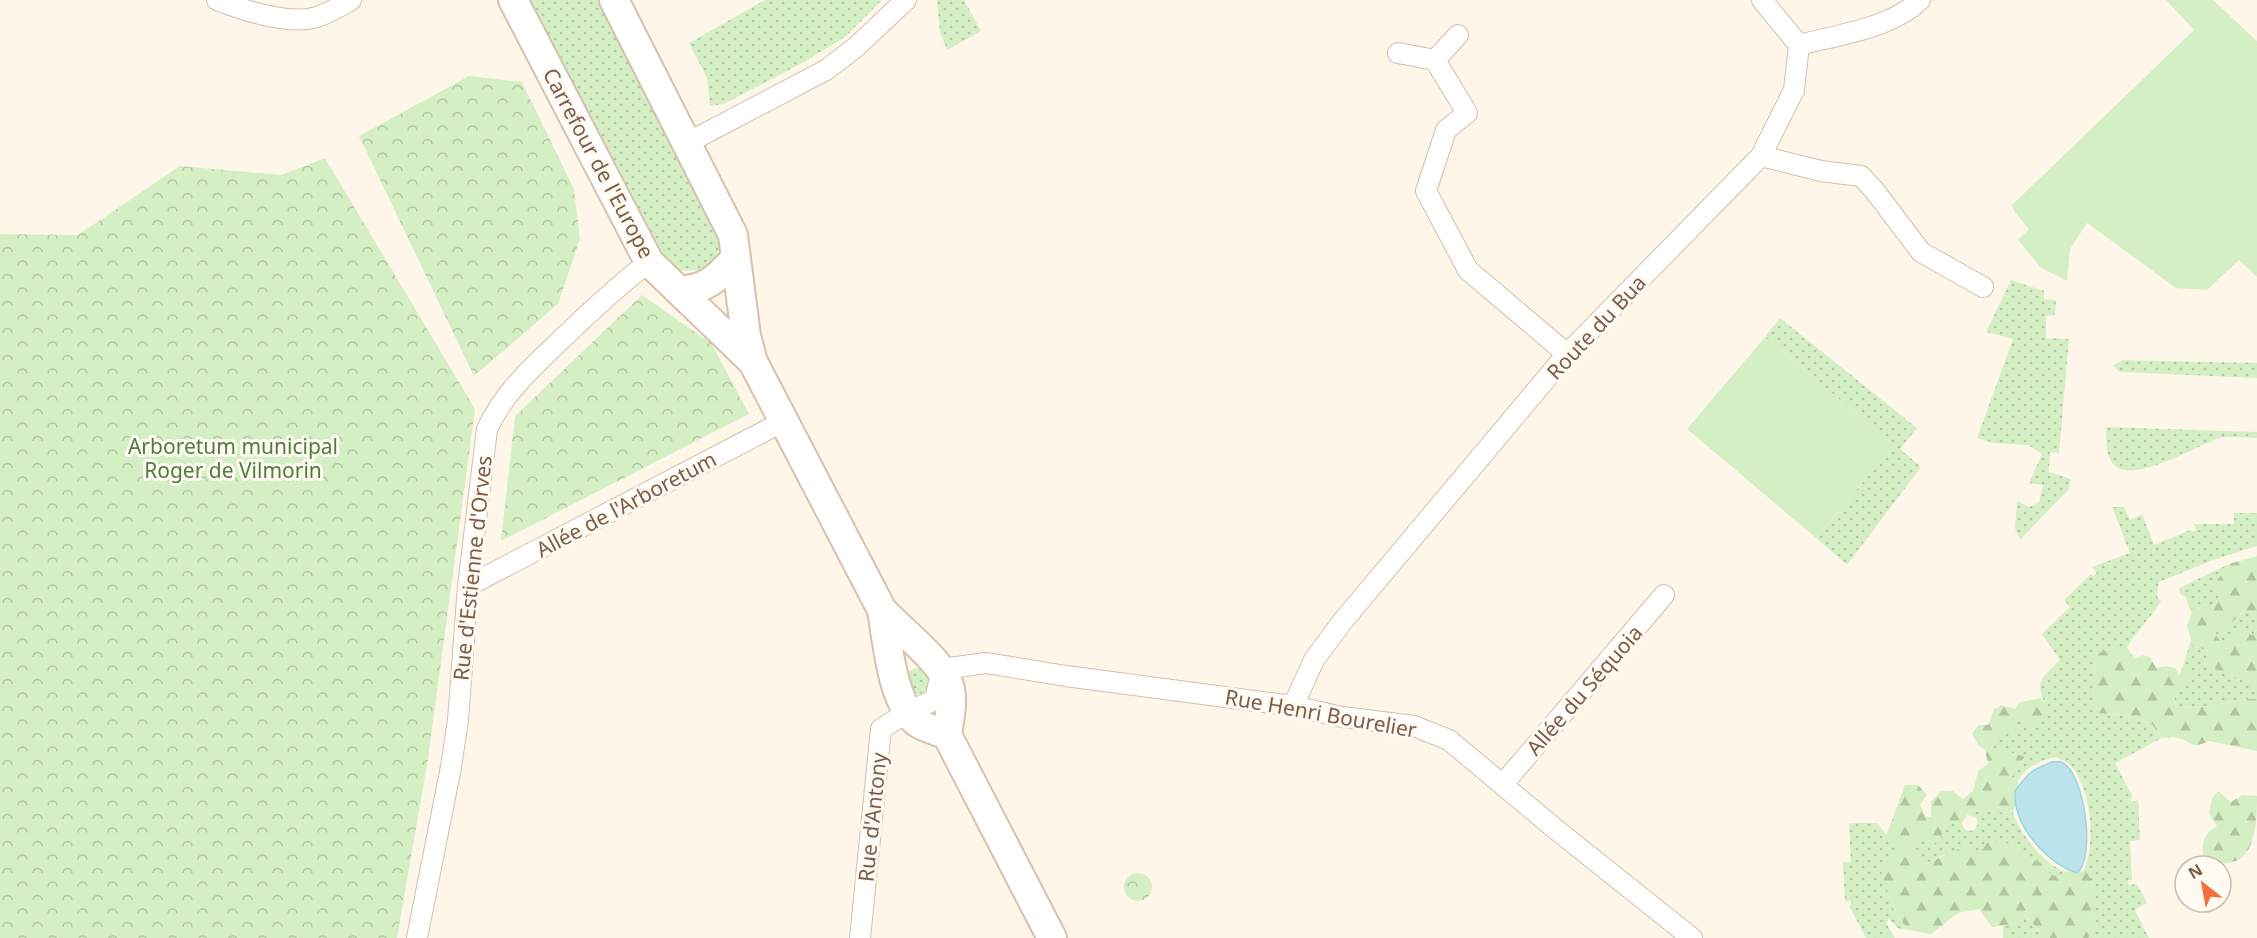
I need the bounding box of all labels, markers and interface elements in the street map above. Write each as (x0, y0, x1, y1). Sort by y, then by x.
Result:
street label: Carrefour de l'Europe (537, 63, 661, 263)
street label: Route du Bua (1540, 269, 1652, 385)
park label: Arboretum municipal Roger de Vilmorin (128, 432, 338, 484)
street label: Allée de l'Arboretum (531, 445, 721, 563)
street label: Rue d'Estienne d'Orves (446, 454, 498, 682)
street label: Allée du Séquoia (1520, 619, 1648, 761)
street label: Rue Henri Bourelier (1223, 682, 1419, 744)
street label: Rue d'Antony (851, 751, 893, 883)
north arrow (2173, 854, 2233, 914)
text: N (2184, 858, 2207, 884)

